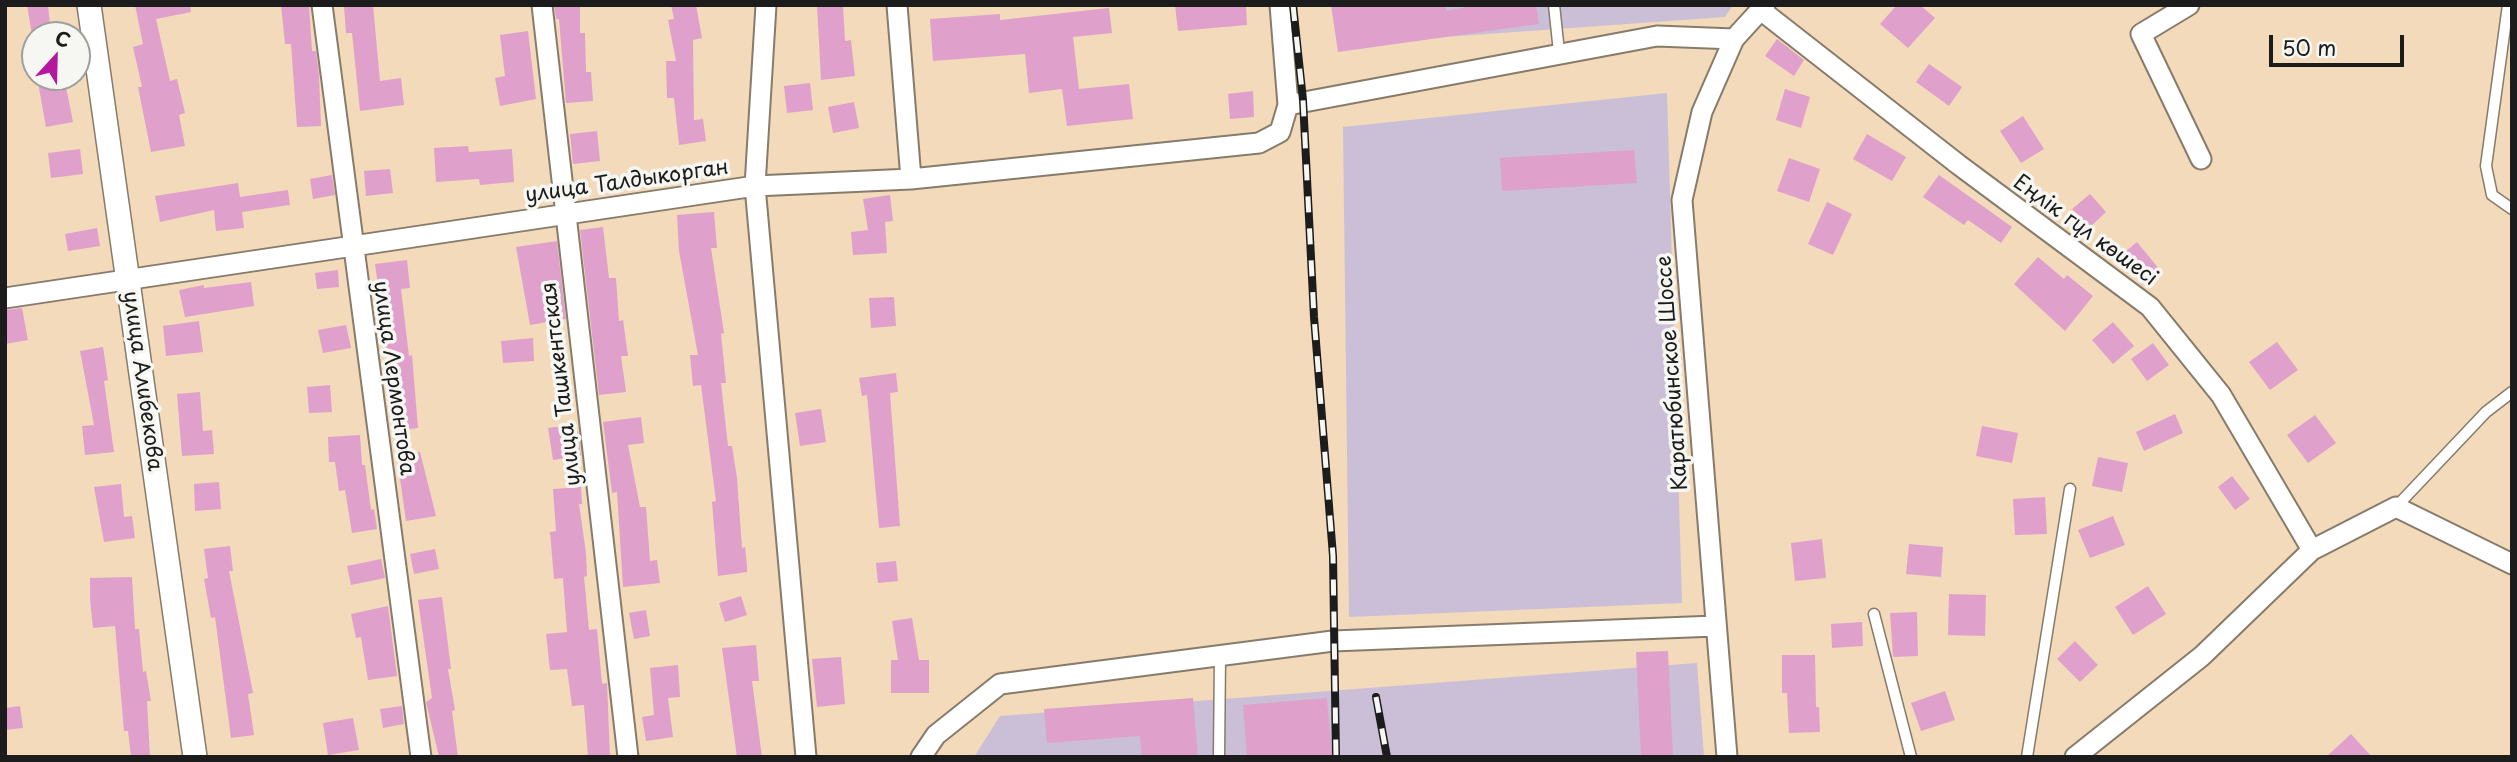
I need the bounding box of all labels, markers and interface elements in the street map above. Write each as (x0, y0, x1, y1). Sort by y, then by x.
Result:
north arrow (21, 21, 91, 91)
scale bar (2272, 21, 2407, 65)
text: С (51, 23, 75, 54)
text: 50 m (2282, 31, 2336, 63)
street label: улица Талдыкорган (524, 155, 730, 209)
street label: Еңлік гүл көшесі (2008, 170, 2162, 292)
street label: Каратюбинское Шоссе (1652, 255, 1694, 491)
street label: улица Лермонтова (367, 279, 419, 477)
street label: улица Ташкентская (537, 280, 587, 488)
street label: улица Алибекова (117, 289, 167, 473)

